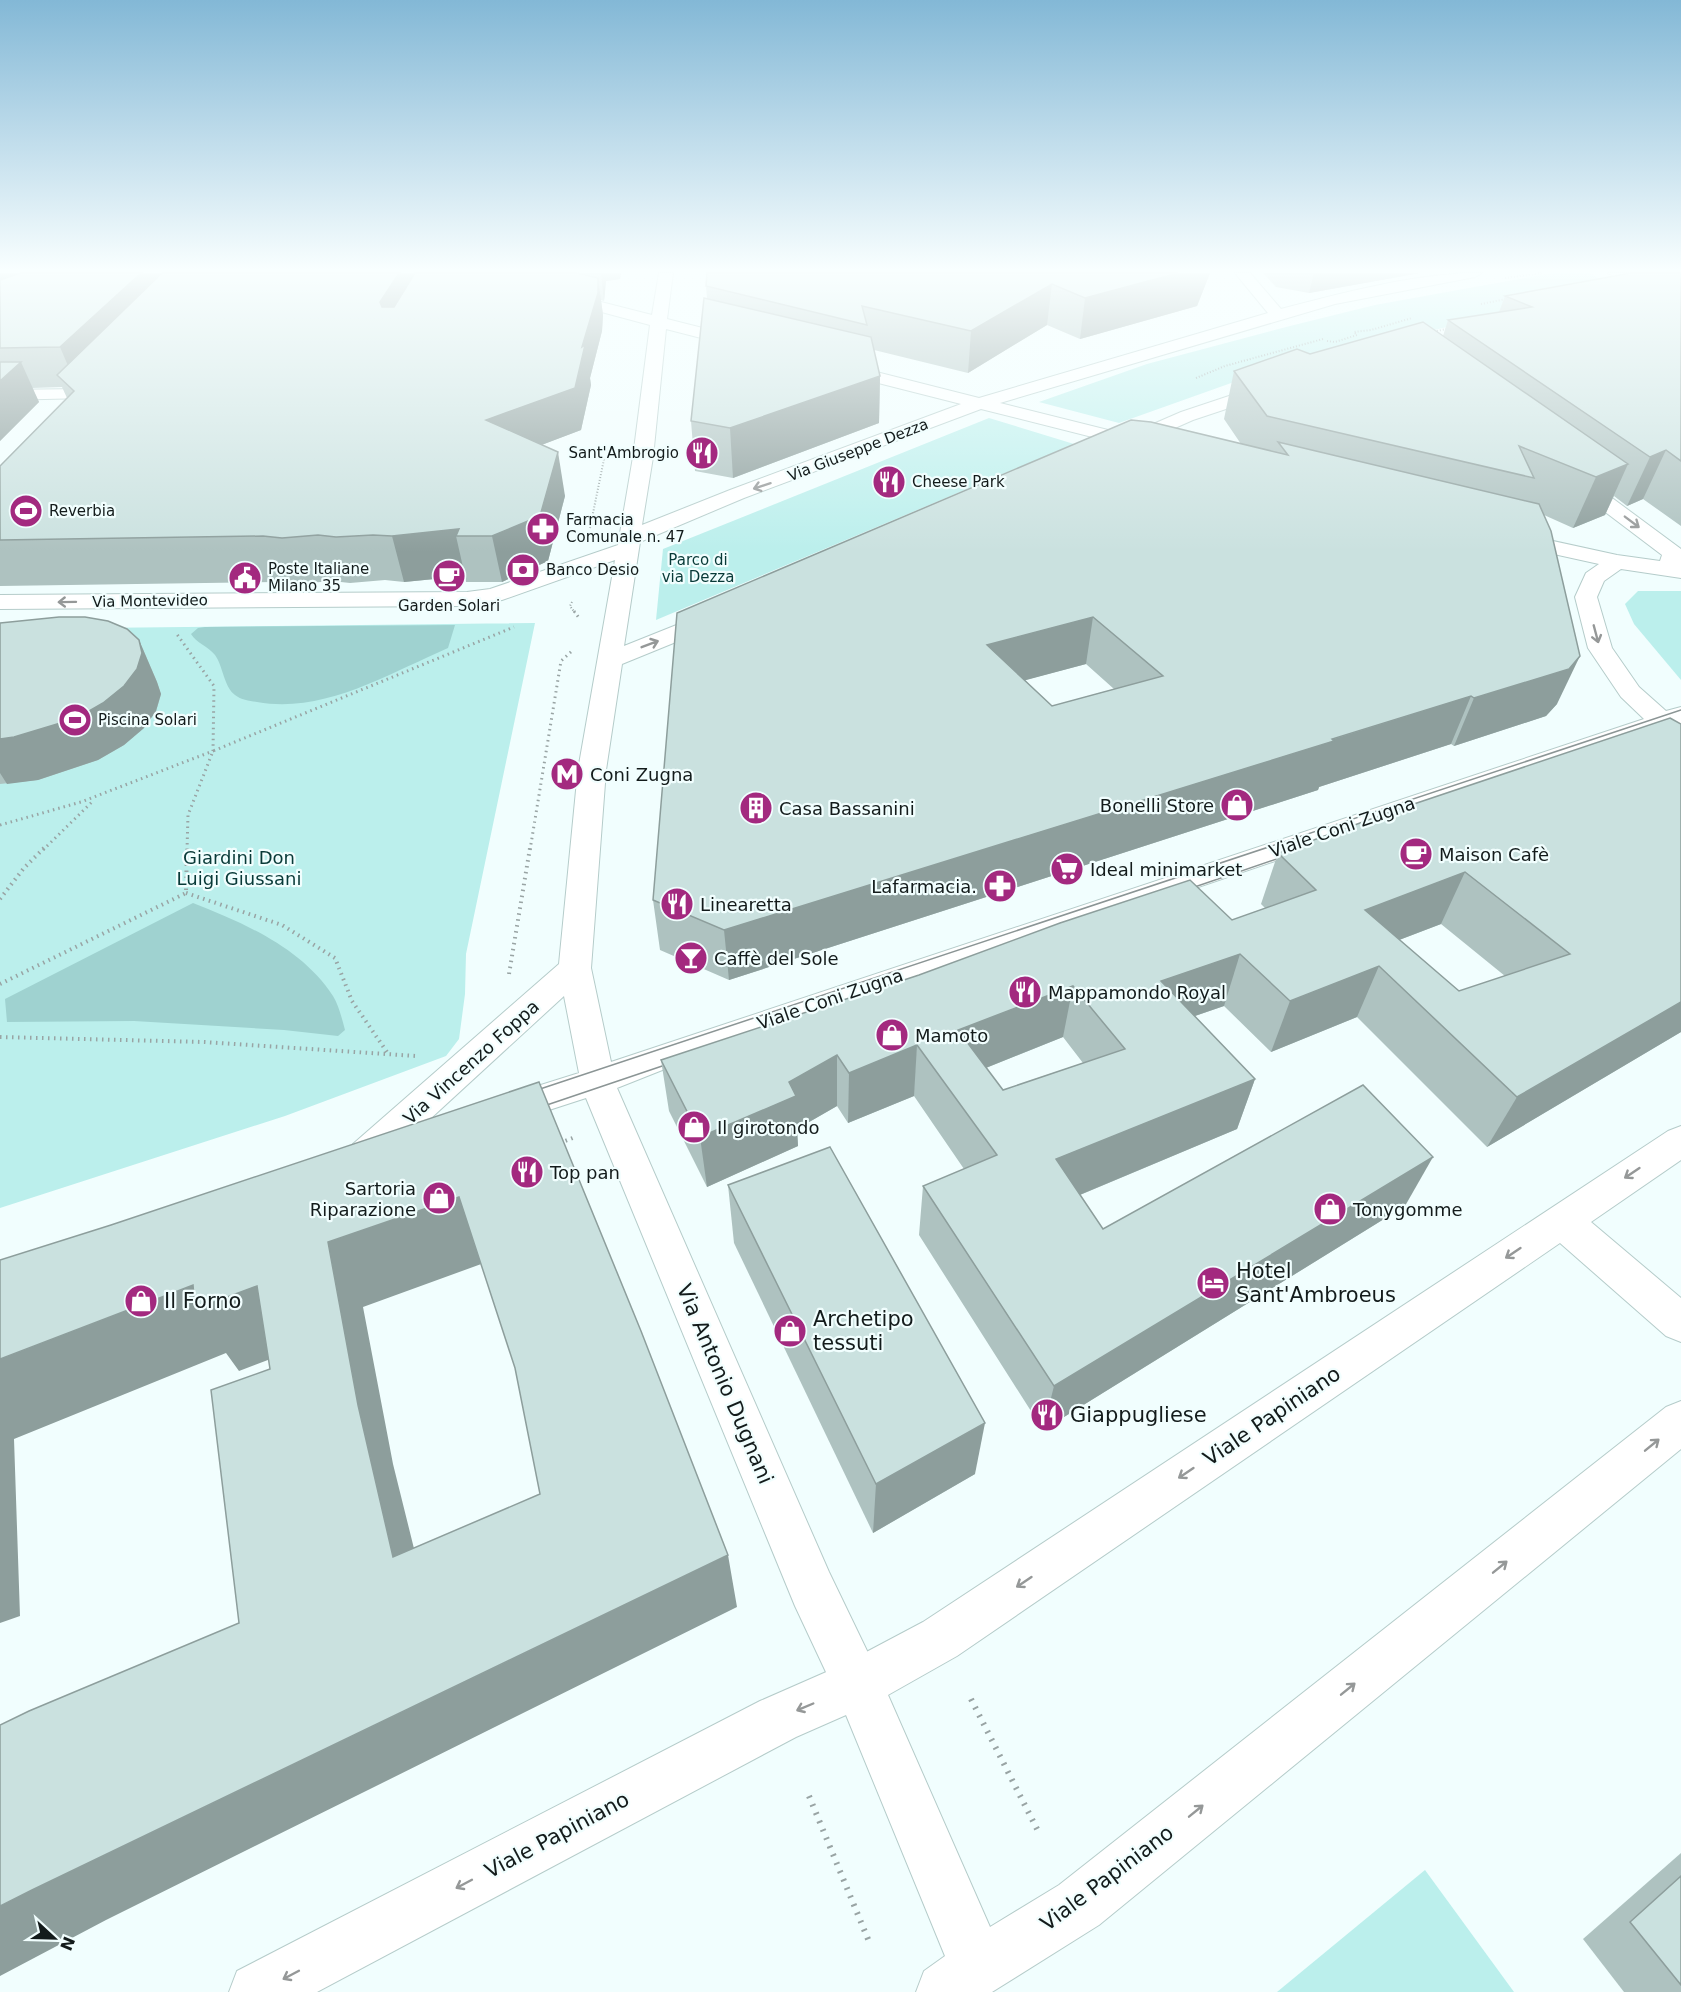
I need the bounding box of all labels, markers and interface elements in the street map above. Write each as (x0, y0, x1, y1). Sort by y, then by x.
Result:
street label: Via Giuseppe Dezza (785, 415, 931, 485)
restaurant icon: Sant'Ambrogio (684, 435, 720, 471)
place label: Sant'Ambrogio (568, 444, 679, 462)
restaurant icon: Cheese Park (871, 464, 907, 500)
place label: Cheese Park (912, 473, 1005, 491)
one-way arrow (753, 481, 772, 492)
sports icon: Reverbia (8, 493, 44, 529)
place label: Reverbia (49, 502, 115, 520)
pharmacy icon: Farmacia Comunale n. 47 (525, 511, 561, 547)
place label: Farmacia Comunale n. 47 (566, 511, 685, 546)
one-way arrow (1623, 515, 1639, 528)
park label: Parco di via Dezza (662, 551, 734, 586)
bank icon: Banco Desio (505, 552, 541, 588)
cafe icon: Garden Solari (431, 558, 467, 594)
public building icon: Poste Italiane Milano 35 (227, 560, 263, 596)
place label: Poste Italiane Milano 35 (268, 560, 369, 595)
place label: Banco Desio (546, 561, 639, 579)
street label: Via Montevideo (92, 591, 208, 611)
one-way arrow (57, 596, 77, 608)
place label: Garden Solari (398, 597, 500, 615)
one-way arrow (1591, 624, 1602, 643)
one-way arrow (641, 638, 659, 649)
sports icon: Piscina Solari (57, 702, 93, 738)
place label: Piscina Solari (98, 711, 197, 729)
metro station icon: Coni Zugna (549, 756, 585, 792)
place label: Coni Zugna (590, 764, 693, 785)
shop icon: Bonelli Store (1219, 787, 1255, 823)
building icon: Casa Bassanini (738, 790, 774, 826)
street label: Viale Coni Zugna (1266, 792, 1418, 862)
place label: Bonelli Store (1100, 795, 1214, 816)
place label: Casa Bassanini (779, 798, 915, 819)
cafe icon: Maison Cafè (1398, 836, 1434, 872)
place label: Maison Cafè (1439, 844, 1549, 865)
park label: Giardini Don Luigi Giussani (177, 847, 301, 889)
supermarket icon: Ideal minimarket (1049, 851, 1085, 887)
place label: Ideal minimarket (1090, 859, 1242, 880)
pharmacy icon: Lafarmacia. (982, 868, 1018, 904)
place label: Lafarmacia. (871, 876, 977, 897)
restaurant icon: Linearetta (659, 886, 695, 922)
place label: Linearetta (700, 894, 792, 915)
bar icon: Caffè del Sole (673, 940, 709, 976)
place label: Caffè del Sole (714, 948, 839, 969)
street label: Viale Coni Zugna (754, 964, 906, 1034)
restaurant icon: Mappamondo Royal (1007, 974, 1043, 1010)
place label: Mappamondo Royal (1048, 982, 1226, 1003)
street label: Via Vincenzo Foppa (399, 996, 543, 1128)
shop icon: Mamoto (874, 1017, 910, 1053)
place label: Mamoto (915, 1025, 988, 1046)
shop icon: Il girotondo (676, 1109, 712, 1145)
place label: Il girotondo (717, 1117, 819, 1138)
restaurant icon: Top pan (509, 1154, 545, 1190)
place label: Top pan (549, 1162, 620, 1183)
one-way arrow (1625, 1167, 1641, 1179)
place label: Sartoria Riparazione (310, 1178, 416, 1220)
shop icon: Sartoria Riparazione (421, 1180, 457, 1216)
shop icon: Tonygomme (1312, 1191, 1348, 1227)
place label: Tonygomme (1352, 1199, 1463, 1220)
one-way arrow (1506, 1247, 1522, 1259)
place label: Hotel Sant'Ambroeus (1236, 1259, 1396, 1307)
hotel icon: Hotel Sant'Ambroeus (1195, 1265, 1231, 1301)
street label: Via Antonio Dugnani (672, 1280, 778, 1488)
shop icon: Il Forno (123, 1283, 159, 1319)
place label: Il Forno (164, 1289, 241, 1313)
place label: Archetipo tessuti (813, 1307, 914, 1355)
shop icon: Archetipo tessuti (772, 1313, 808, 1349)
street label: Viale Papiniano (1199, 1361, 1345, 1471)
restaurant icon: Giappugliese (1029, 1397, 1065, 1433)
place label: Giappugliese (1070, 1403, 1207, 1427)
one-way arrow (1644, 1439, 1660, 1452)
one-way arrow (1178, 1467, 1195, 1479)
one-way arrow (1492, 1561, 1508, 1574)
one-way arrow (1017, 1576, 1033, 1588)
one-way arrow (1340, 1683, 1356, 1696)
one-way arrow (796, 1702, 814, 1714)
street label: Viale Papiniano (481, 1787, 633, 1883)
one-way arrow (1188, 1805, 1204, 1818)
street label: Viale Papiniano (1036, 1820, 1178, 1936)
one-way arrow (455, 1879, 473, 1890)
north arrow (24, 1908, 84, 1968)
text: N (56, 1934, 79, 1953)
one-way arrow (282, 1969, 300, 1981)

